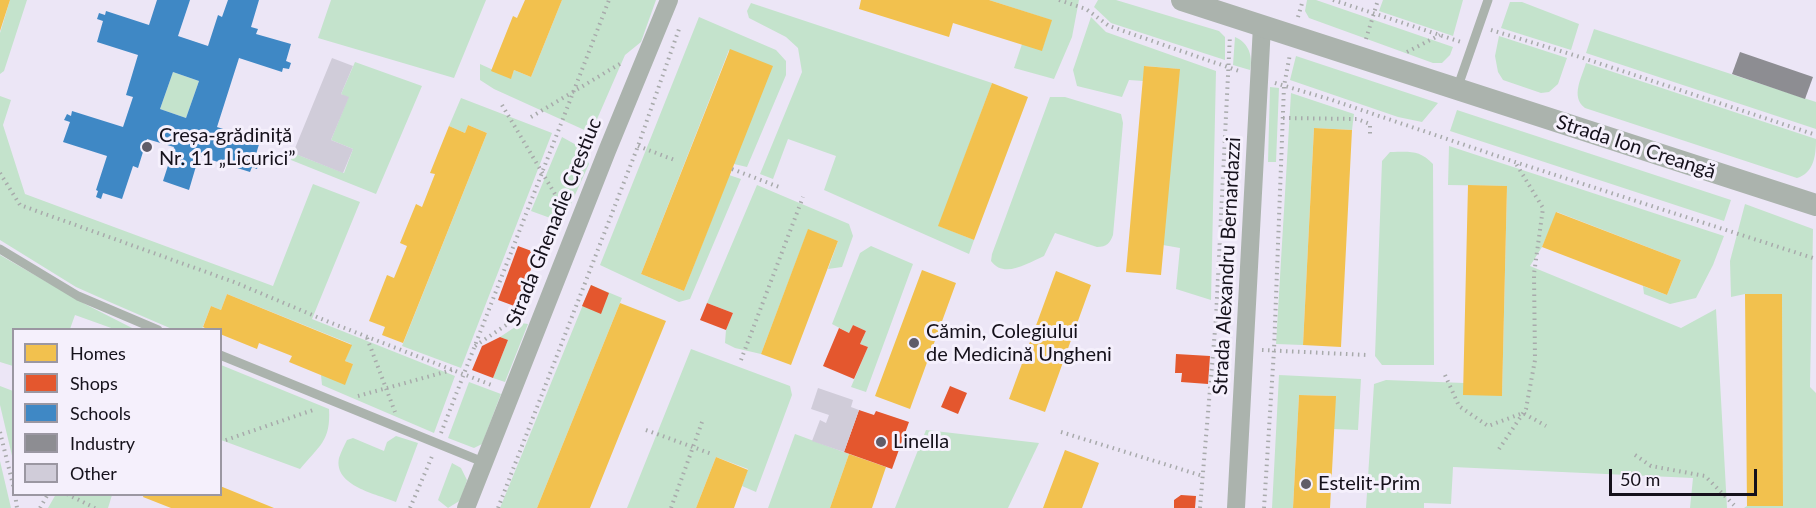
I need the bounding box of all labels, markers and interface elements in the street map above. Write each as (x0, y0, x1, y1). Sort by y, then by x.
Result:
street label: Strada Ion Creangă (1553, 110, 1719, 184)
street label: Strada Ghenadie Crestiuc (501, 114, 607, 330)
place label: Creșa-grădiniță Nr. 11 „Licurici” (159, 124, 296, 171)
street label: Strada Alexandru Bernardazzi (1208, 137, 1246, 395)
marker: Creșa-grădiniță Nr. 11 „Licurici” (140, 140, 154, 154)
place label: Cămin, Colegiului de Medicină Ungheni (926, 320, 1112, 367)
legend (12, 328, 222, 496)
marker: Cămin, Colegiului de Medicină Ungheni (907, 336, 921, 350)
text: Homes (70, 342, 126, 364)
text: Shops (70, 372, 118, 394)
text: Schools (70, 402, 131, 424)
place label: Linella (893, 430, 949, 454)
text: Industry (70, 432, 135, 454)
marker: Linella (874, 435, 888, 449)
scale bar (1612, 457, 1760, 495)
text: Other (70, 462, 117, 484)
text: 50 m (1620, 468, 1660, 490)
place label: Estelit-Prim (1318, 472, 1420, 496)
marker: Estelit-Prim (1299, 477, 1313, 491)

